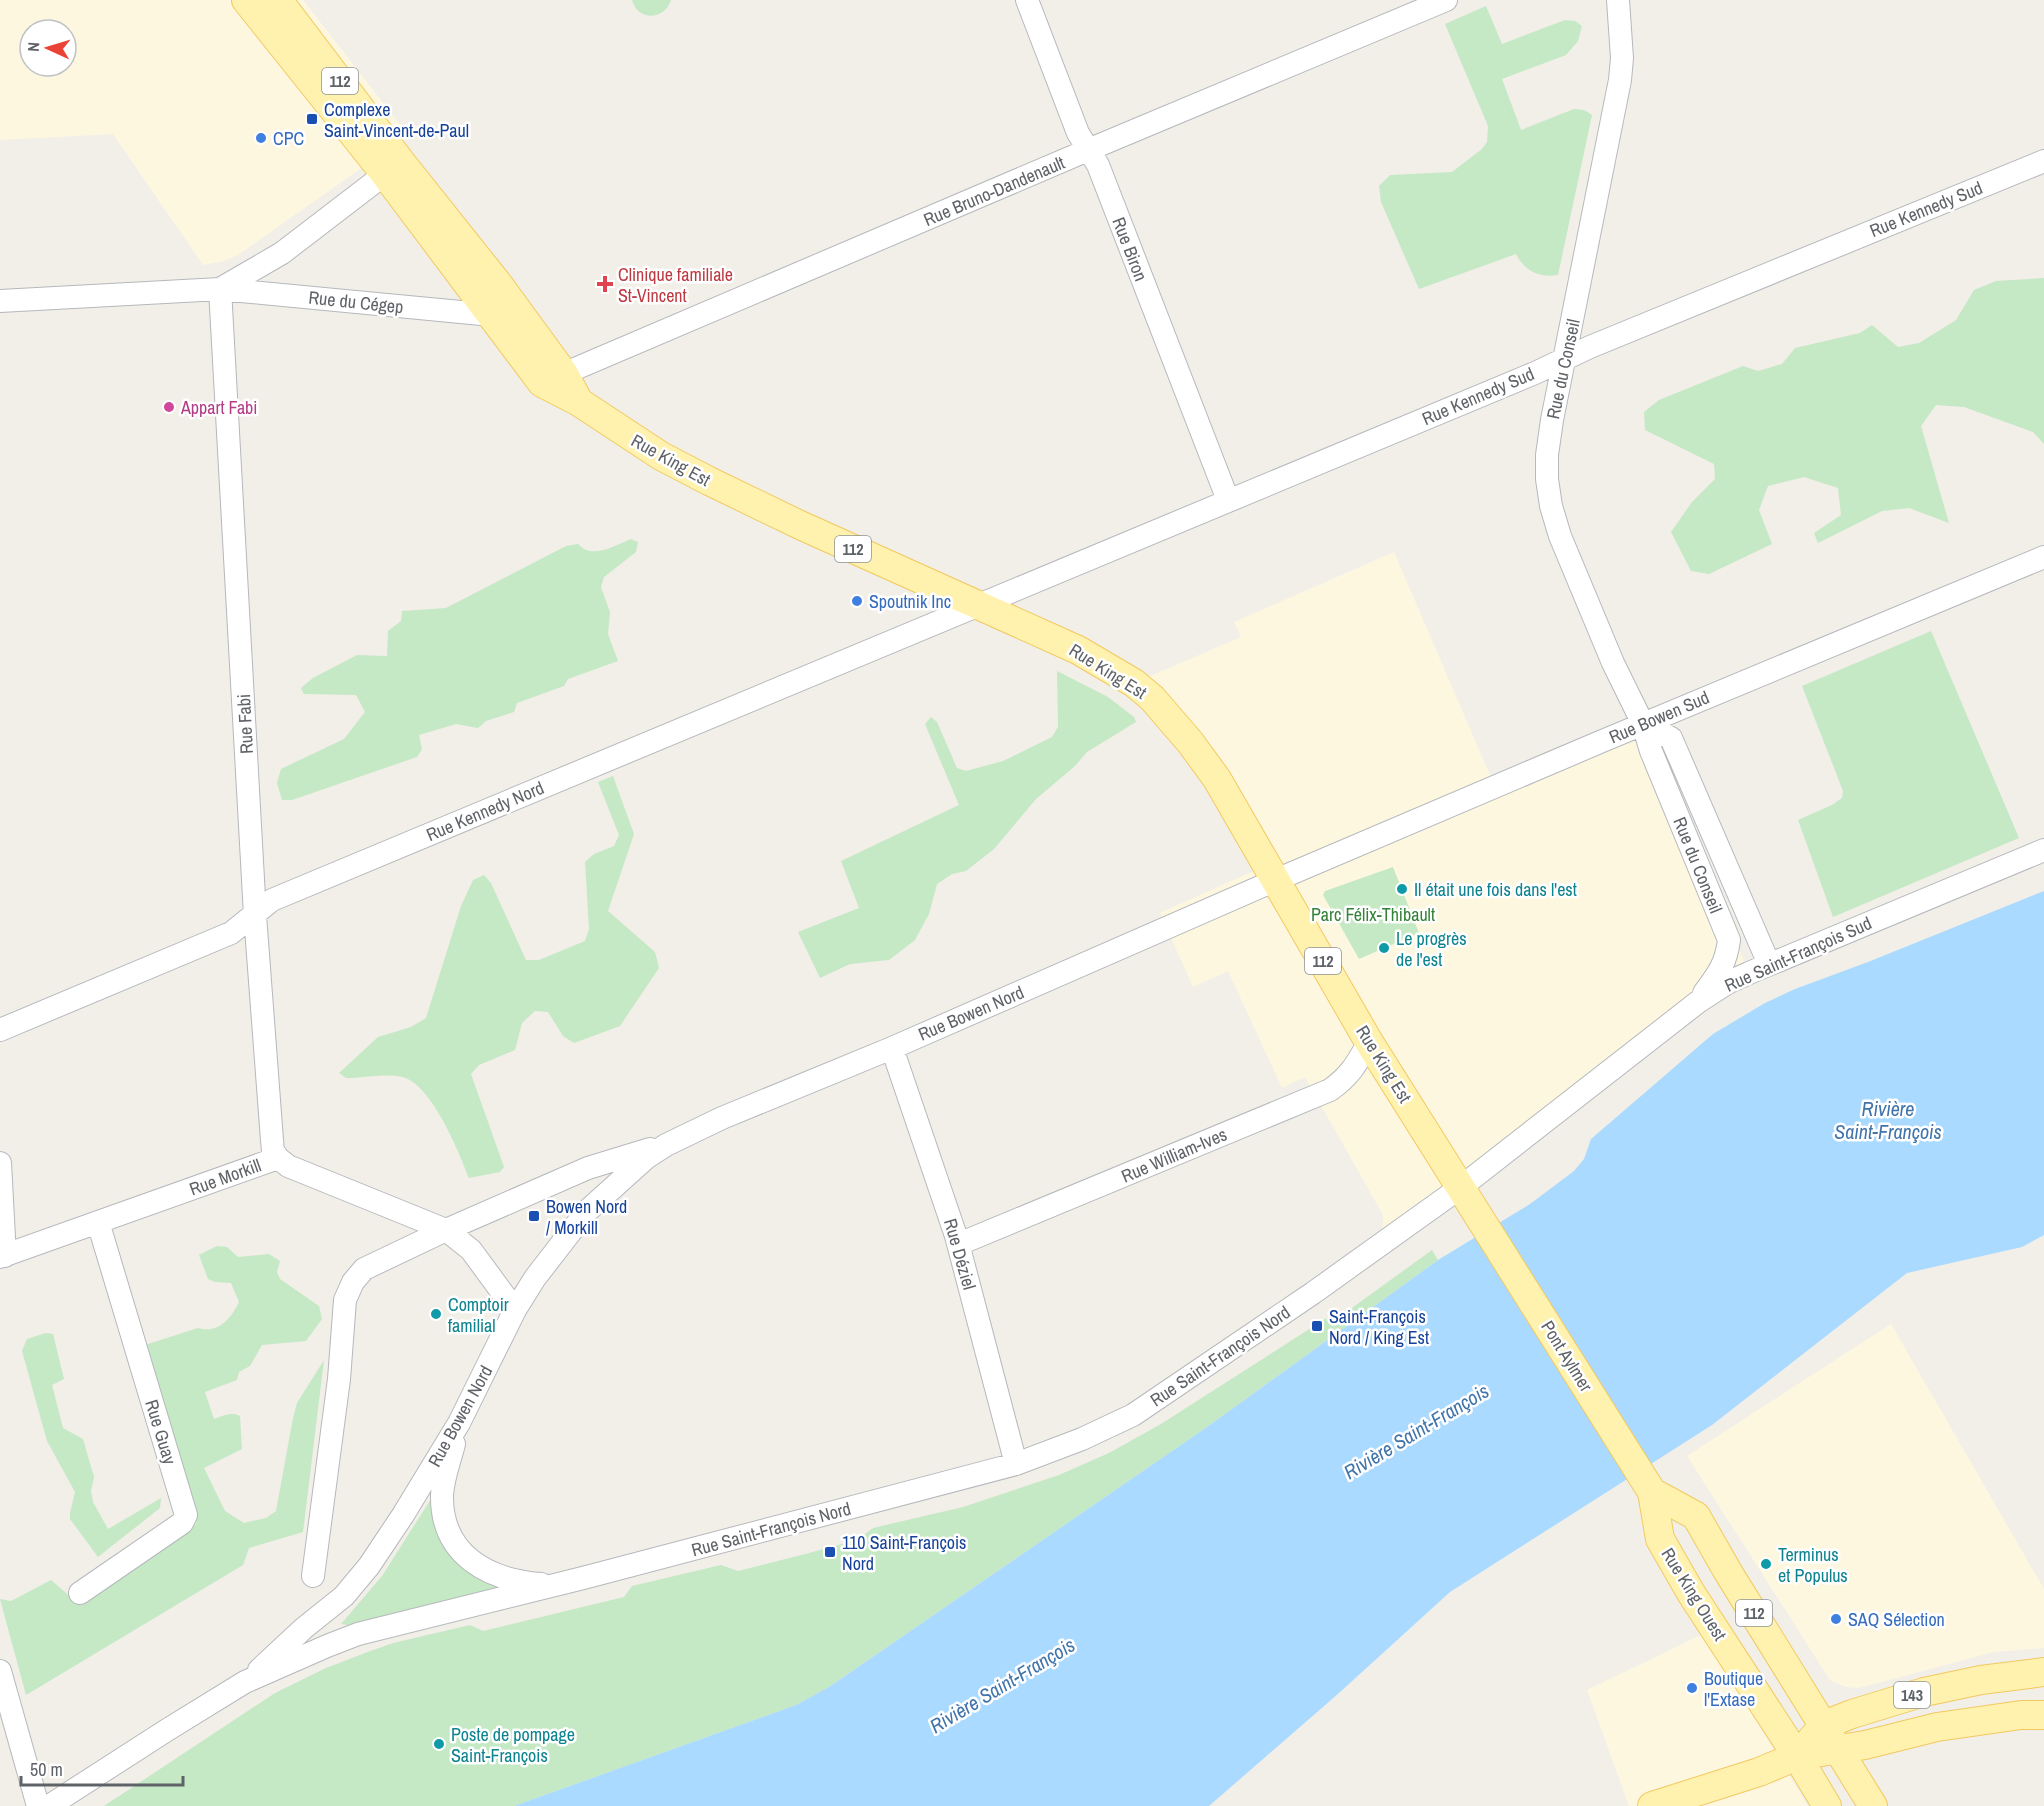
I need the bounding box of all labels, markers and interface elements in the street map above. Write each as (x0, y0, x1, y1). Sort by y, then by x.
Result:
north arrow (18, 18, 78, 78)
text: N (22, 41, 44, 52)
road number: 112 (322, 68, 358, 94)
place label: Complexe Saint-Vincent-de-Paul (324, 97, 469, 143)
marker: Complexe Saint-Vincent-de-Paul (305, 112, 319, 126)
place label: CPC (273, 126, 304, 151)
marker: CPC (254, 131, 268, 145)
street label: Rue Bruno-Dandenault (920, 150, 1068, 232)
street label: Rue Kennedy Sud (1866, 175, 1986, 243)
street label: Rue Biron (1106, 213, 1154, 285)
place label: Clinique familiale St-Vincent (618, 262, 733, 308)
marker: Clinique familiale St-Vincent (596, 275, 614, 293)
street label: Rue du Cégep (307, 285, 405, 319)
street label: Rue du Conseil (1540, 317, 1586, 421)
street label: Rue Kennedy Sud (1418, 361, 1538, 431)
place label: Appart Fabi (180, 395, 257, 420)
marker: Appart Fabi (162, 400, 176, 414)
street label: Rue King Est (627, 428, 715, 492)
road number: 112 (835, 536, 871, 562)
place label: Spoutnik Inc (869, 589, 951, 614)
marker: Spoutnik Inc (850, 594, 864, 608)
street label: Rue King Est (1064, 637, 1152, 705)
street label: Rue Bowen Sud (1605, 685, 1713, 749)
street label: Rue Fabi (231, 693, 259, 755)
street label: Rue Kennedy Nord (422, 775, 548, 847)
street label: Rue du Conseil (1667, 813, 1729, 917)
place label: Il était une fois dans l'est (1414, 877, 1577, 902)
marker: Il était une fois dans l'est (1395, 882, 1409, 896)
park label: Parc Félix-Thibault (1311, 902, 1435, 927)
street label: Rue Saint-François Sud (1721, 910, 1875, 998)
place label: Le progrès de l'est (1396, 926, 1467, 972)
marker: Le progrès de l'est (1377, 941, 1391, 955)
road number: 112 (1305, 948, 1341, 974)
street label: Rue Bowen Nord (914, 980, 1028, 1046)
street label: Rue King Est (1350, 1020, 1418, 1108)
water label: Rivière Saint-François (1834, 1095, 1942, 1145)
street label: Rue William-Ives (1117, 1122, 1231, 1188)
street label: Rue Morkill (186, 1152, 264, 1202)
place label: Bowen Nord / Morkill (546, 1194, 627, 1240)
marker: Bowen Nord / Morkill (527, 1209, 541, 1223)
street label: Rue Déziel (938, 1215, 982, 1293)
place label: Comptoir familial (448, 1292, 509, 1338)
street label: Rue Saint-François Nord (1145, 1300, 1295, 1412)
place label: Saint-François Nord / King Est (1329, 1304, 1429, 1350)
marker: Comptoir familial (429, 1307, 443, 1321)
street label: Pont Aylmer (1535, 1316, 1599, 1396)
marker: Saint-François Nord / King Est (1310, 1319, 1324, 1333)
street label: Rue Bowen Nord (422, 1361, 498, 1471)
water label: Rivière Saint-François (1338, 1377, 1494, 1485)
street label: Rue Guay (139, 1397, 183, 1468)
street label: Rue Saint-François Nord (689, 1496, 853, 1562)
place label: 110 Saint-François Nord (842, 1530, 966, 1576)
place label: Terminus et Populus (1778, 1542, 1848, 1588)
street label: Rue King Ouest (1656, 1543, 1732, 1645)
marker: 110 Saint-François Nord (823, 1545, 837, 1559)
marker: Terminus et Populus (1759, 1557, 1773, 1571)
road number: 112 (1736, 1600, 1772, 1626)
place label: SAQ Sélection (1848, 1607, 1945, 1632)
marker: SAQ Sélection (1829, 1612, 1843, 1626)
water label: Rivière Saint-François (924, 1631, 1080, 1739)
place label: Boutique l'Extase (1704, 1666, 1763, 1712)
marker: Boutique l'Extase (1685, 1681, 1699, 1695)
road number: 143 (1894, 1682, 1930, 1708)
place label: Poste de pompage Saint-François (451, 1722, 575, 1768)
marker: Poste de pompage Saint-François (432, 1737, 446, 1751)
scale bar (21, 1749, 183, 1787)
text: 50 m (30, 1757, 63, 1782)

